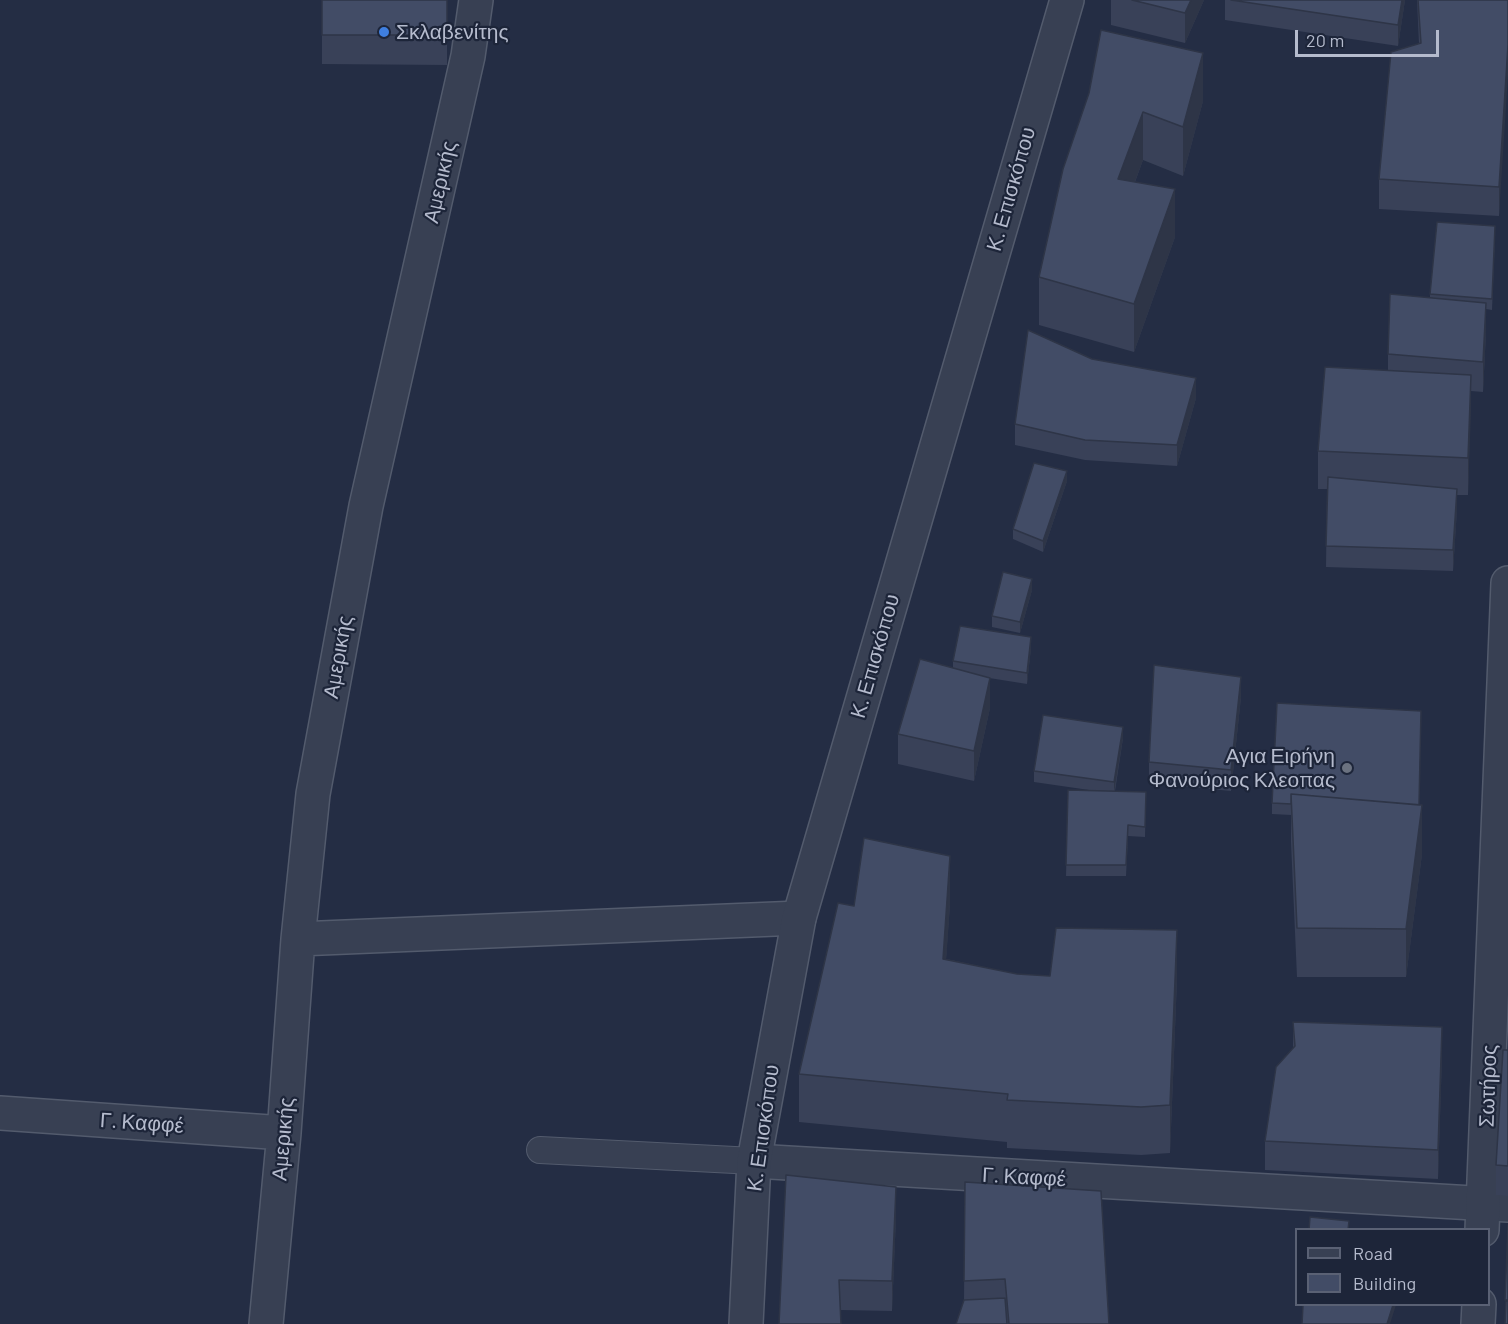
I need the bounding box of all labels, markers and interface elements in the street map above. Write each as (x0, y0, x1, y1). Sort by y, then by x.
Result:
scale bar (1298, 18, 1442, 56)
place label: Σκλαβενίτης (396, 19, 509, 45)
marker: Σκλαβενίτης (377, 25, 391, 39)
text: 20 m (1306, 29, 1344, 51)
street label: Κ. Επισκόπου (981, 124, 1041, 254)
street label: Αμερικής (418, 138, 462, 226)
street label: Κ. Επισκόπου (845, 591, 905, 721)
street label: Αμερικής (318, 614, 358, 700)
place label: Αγια Ειρήνη Φανούριος Κλεοπας (1148, 743, 1335, 793)
marker: Αγια Ειρήνη Φανούριος Κλεοπας (1340, 761, 1354, 775)
street label: Σωτήρος (1474, 1044, 1502, 1128)
street label: Κ. Επισκόπου (742, 1063, 784, 1193)
street label: Αμερικής (267, 1096, 299, 1182)
street label: Γ. Καφφέ (99, 1107, 185, 1139)
street label: Γ. Καφφέ (981, 1162, 1067, 1192)
legend (1295, 1228, 1490, 1306)
text: Road (1353, 1242, 1393, 1264)
text: Building (1353, 1272, 1416, 1294)

